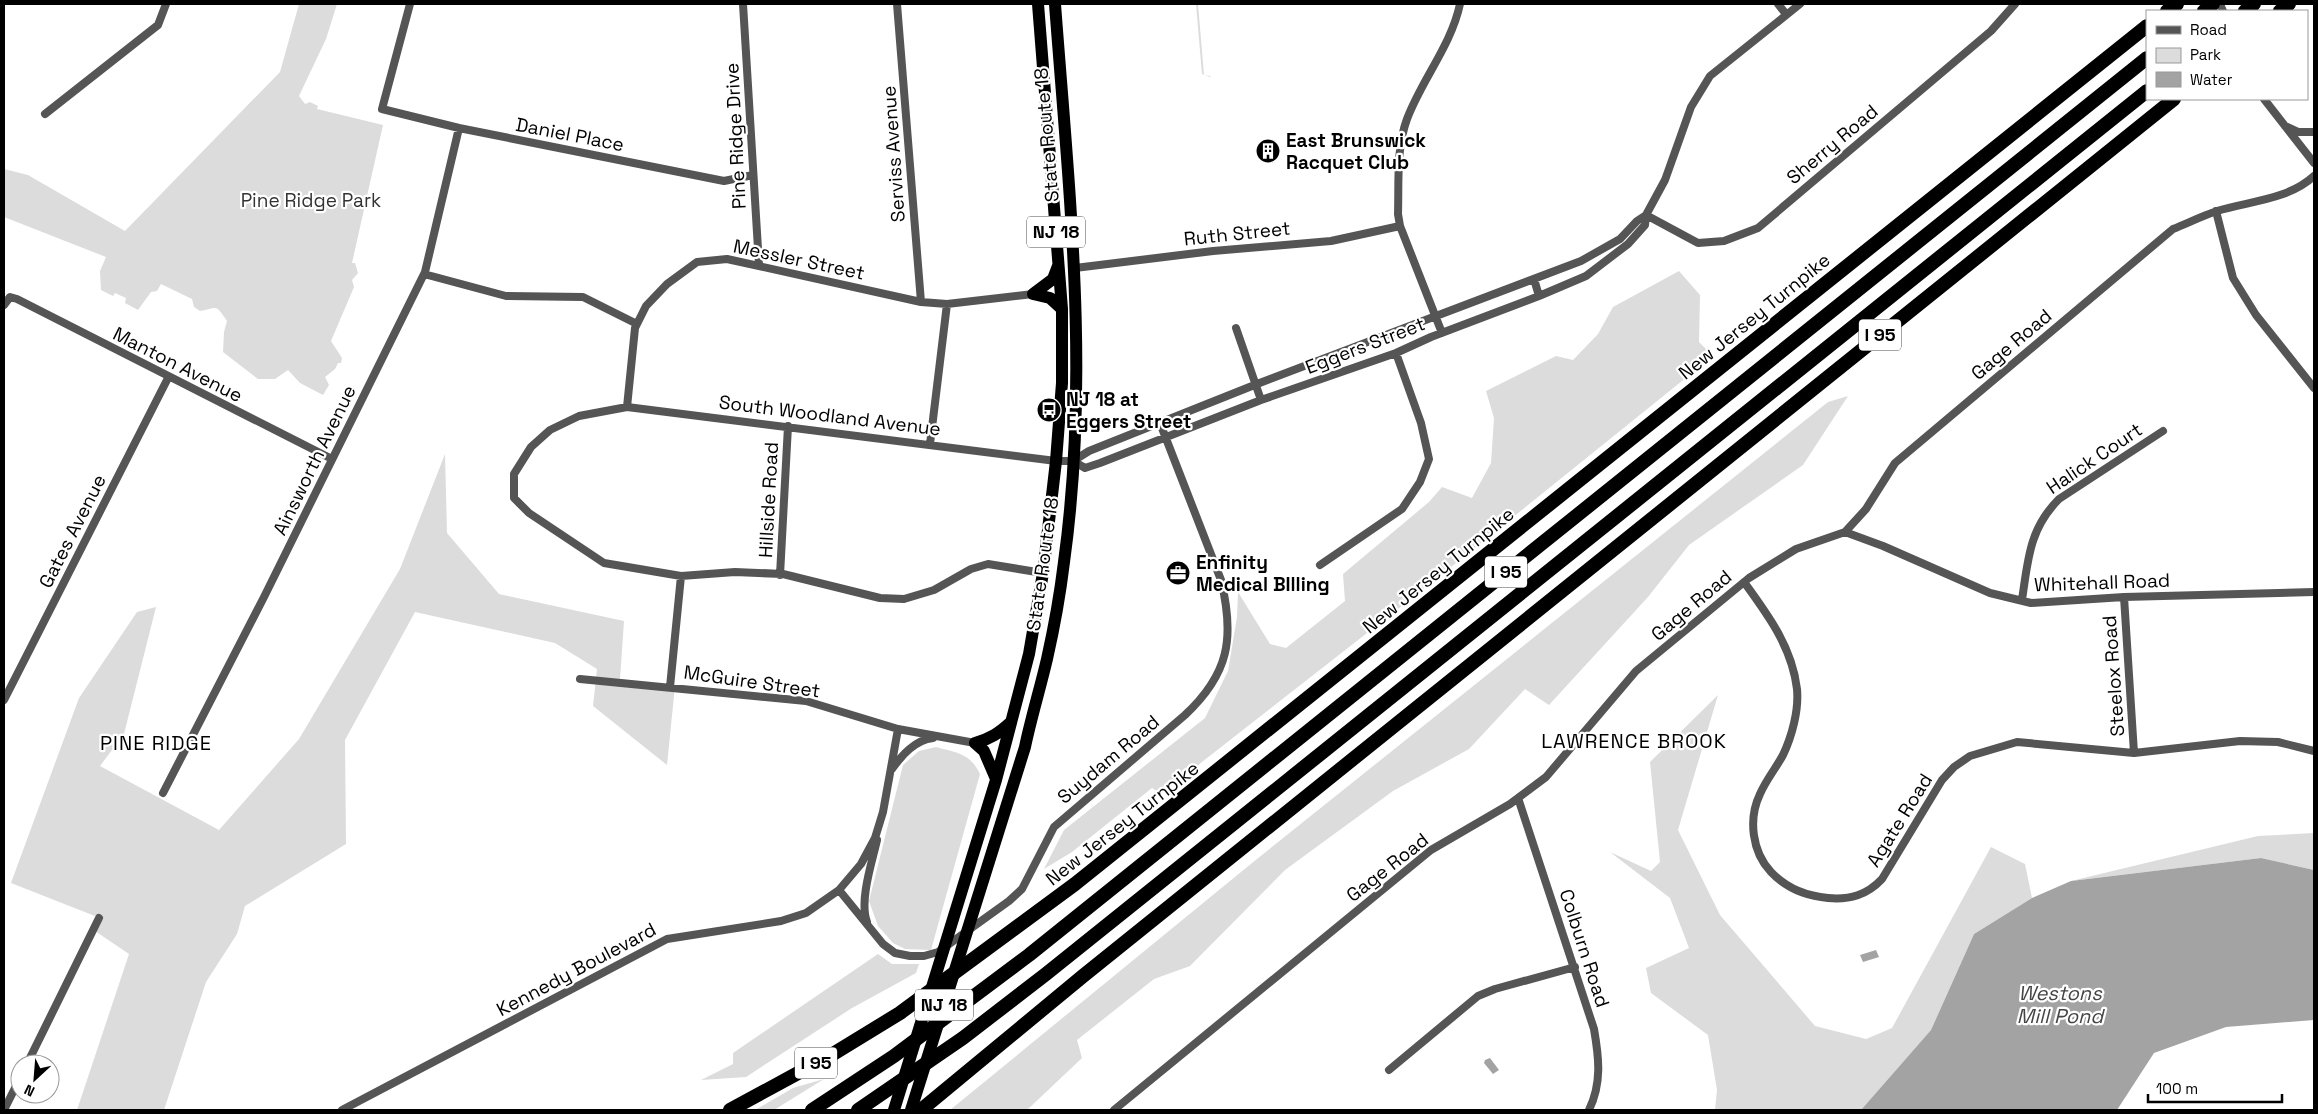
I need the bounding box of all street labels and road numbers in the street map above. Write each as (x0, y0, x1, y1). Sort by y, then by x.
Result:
street label: Pine Ridge Drive (719, 62, 752, 210)
street label: State Route 18 (1028, 67, 1065, 203)
street label: Serviss Avenue (876, 85, 911, 223)
street label: Sherry Road (1781, 99, 1883, 190)
street label: Daniel Place (514, 112, 626, 157)
street label: Ruth Street (1183, 215, 1292, 252)
road number: NJ 18 (1027, 216, 1085, 248)
street label: Messler Street (731, 233, 867, 286)
street label: New Jersey Turnpike (1673, 247, 1835, 385)
street label: Gage Road (1966, 303, 2057, 386)
street label: Eggers Street (1302, 311, 1429, 380)
road number: I 95 (1859, 320, 1901, 350)
street label: Manton Avenue (109, 321, 247, 408)
street label: Ainsworth Avenue (267, 381, 362, 539)
street label: South Woodland Avenue (718, 389, 942, 442)
street label: Halick Court (2041, 417, 2147, 500)
street label: Hillside Road (753, 441, 784, 559)
street label: Gates Avenue (33, 470, 112, 592)
street label: State Route 18 (1021, 496, 1064, 633)
street label: New Jersey Turnpike (1357, 501, 1519, 639)
road number: I 95 (1485, 556, 1527, 588)
street label: Gage Road (1646, 564, 1737, 647)
street label: Whitehall Road (2034, 568, 2170, 597)
street label: Steelox Road (2097, 615, 2130, 737)
street label: McGuire Street (682, 660, 822, 703)
street label: Suydam Road (1052, 709, 1165, 809)
street label: New Jersey Turnpike (1041, 756, 1204, 891)
street label: Agate Road (1861, 769, 1938, 872)
street label: Gage Road (1341, 827, 1434, 907)
street label: Colburn Road (1554, 886, 1615, 1010)
street label: Kennedy Boulevard (492, 917, 660, 1022)
road number: NJ 18 (915, 990, 973, 1020)
road number: I 95 (795, 1048, 837, 1078)

